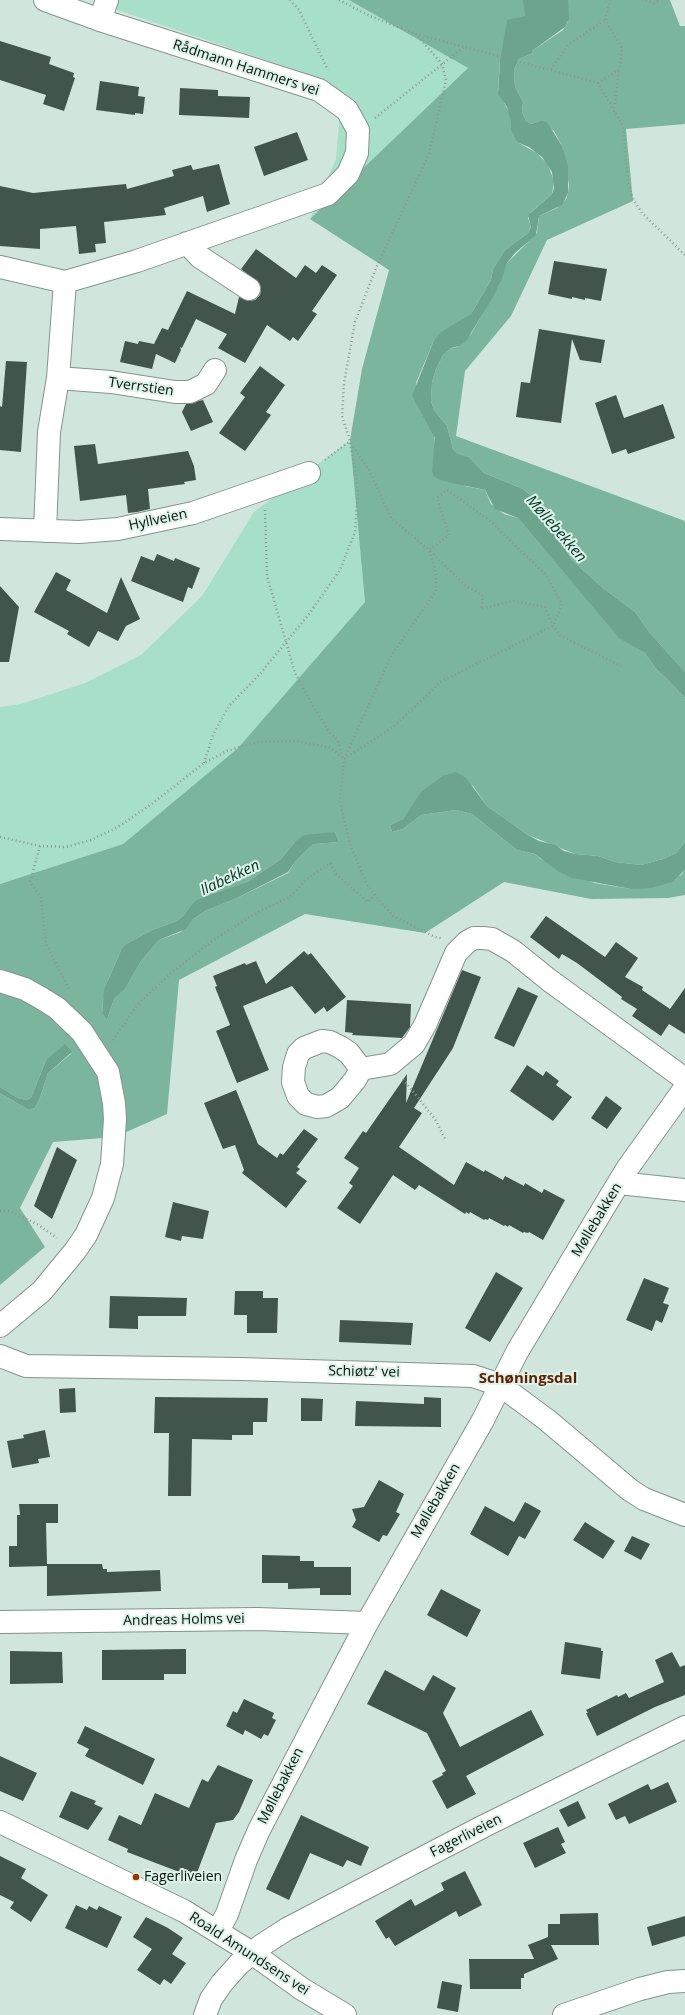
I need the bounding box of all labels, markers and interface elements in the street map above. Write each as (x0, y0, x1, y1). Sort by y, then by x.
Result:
street label: Rådmann Hammers vei (171, 36, 321, 100)
street label: Tverrstien (107, 374, 175, 400)
water label: Møllebekken (522, 492, 590, 566)
street label: Hyllveien (127, 506, 189, 534)
water label: Ilabekken (198, 856, 262, 900)
street label: Møllebakken (568, 1180, 626, 1260)
street label: Schiøtz' vei (328, 1363, 400, 1381)
district label: Schøningsdal (479, 1370, 577, 1388)
street label: Møllebakken (408, 1461, 464, 1541)
street label: Andreas Holms vei (123, 1611, 245, 1629)
street label: Møllebakken (255, 1745, 307, 1827)
street label: Fagerliveien (427, 1811, 505, 1861)
place label: Fagerliveien (144, 1869, 222, 1885)
marker: Fagerliveien (131, 1872, 141, 1882)
street label: Roald Amundsens vei (186, 1909, 312, 1999)

